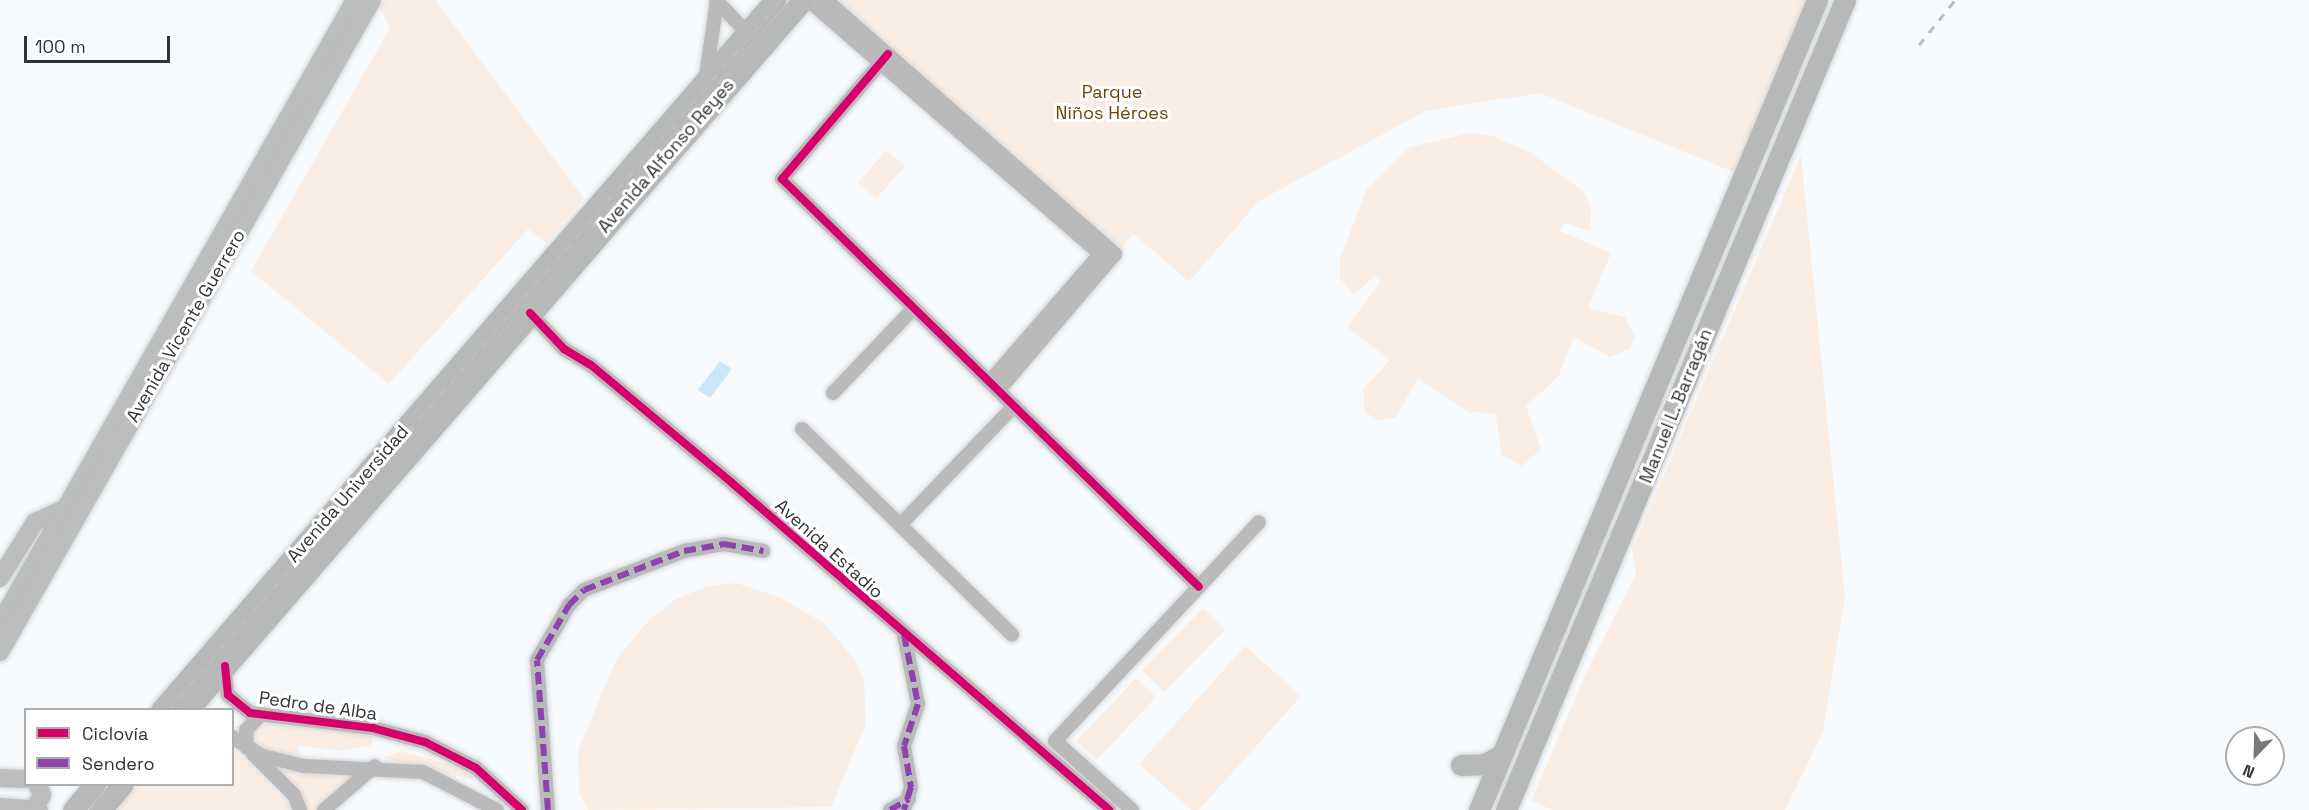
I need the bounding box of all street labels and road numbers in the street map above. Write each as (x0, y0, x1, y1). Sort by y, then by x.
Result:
street label: Avenida Alfonso Reyes (593, 75, 739, 237)
street label: Avenida Vicente Guerrero (122, 226, 250, 426)
street label: Manuel L. Barragán (1635, 325, 1717, 487)
street label: Avenida Universidad (283, 421, 413, 567)
street label: Avenida Estadio (771, 495, 887, 603)
street label: Pedro de Alba (257, 687, 379, 725)

